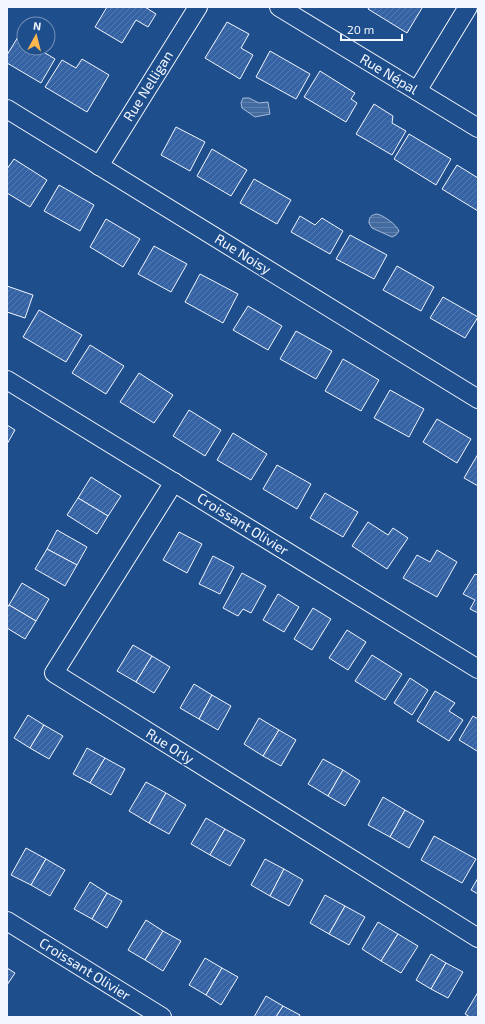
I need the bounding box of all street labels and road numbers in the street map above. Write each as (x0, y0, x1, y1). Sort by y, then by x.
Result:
street label: Rue Nelligan (119, 47, 176, 124)
street label: Rue Népal (357, 50, 422, 98)
street label: Rue Noisy (212, 230, 275, 278)
street label: Croissant Olivier (195, 489, 292, 559)
street label: Rue Orly (143, 724, 198, 767)
street label: Croissant Olivier (37, 934, 134, 1004)

